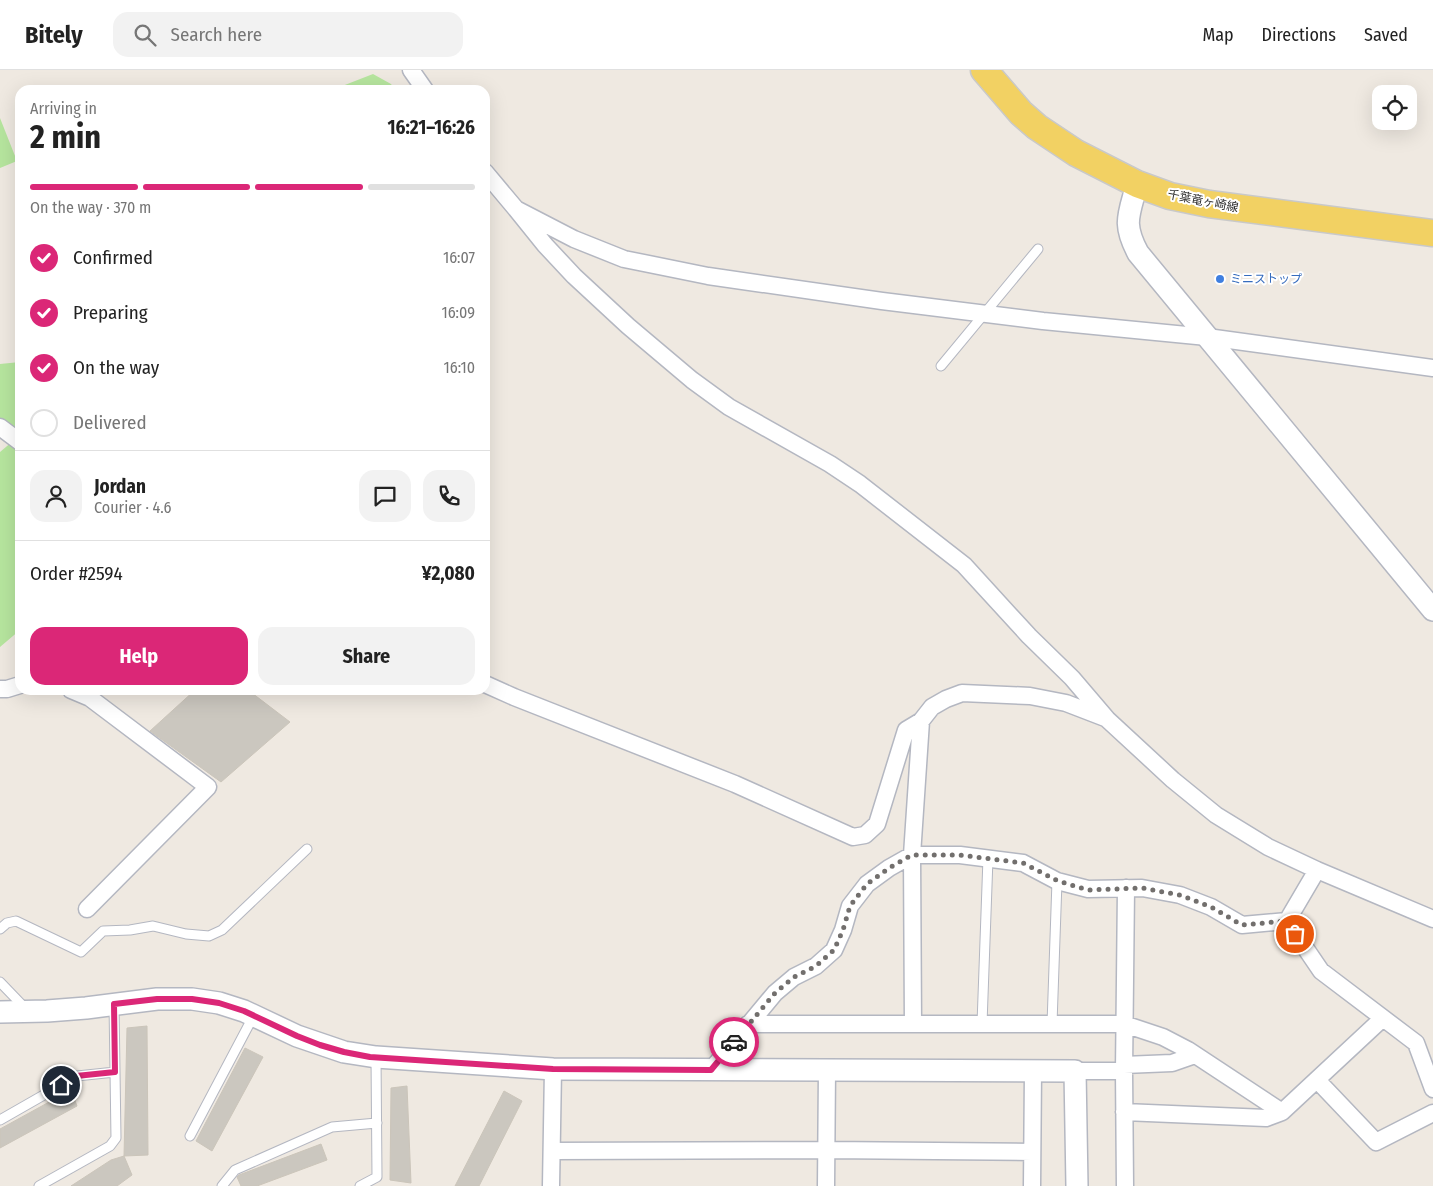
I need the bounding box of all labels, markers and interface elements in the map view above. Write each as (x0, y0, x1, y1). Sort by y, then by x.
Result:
search box (113, 12, 463, 57)
text: Bitely (25, 21, 83, 49)
icon: search (131, 21, 159, 49)
text: Search here (171, 23, 262, 46)
text: Map (1202, 24, 1234, 46)
text: Directions (1262, 24, 1336, 46)
text: Saved (1364, 24, 1408, 46)
map controls (1372, 85, 1417, 130)
button: locate (1372, 85, 1417, 130)
text: Arriving in (30, 99, 97, 118)
text: 16:21–16:26 (387, 116, 475, 139)
text: 2 min (30, 118, 101, 156)
street label: 千葉竜ヶ崎線 (1166, 187, 1240, 215)
text: On the way · 370 m (30, 198, 151, 217)
icon: check (30, 244, 58, 272)
text: Confirmed (73, 246, 153, 269)
text: 16:07 (443, 248, 475, 267)
place label: ミニストップ (1230, 272, 1302, 286)
marker: ミニストップ (1214, 273, 1226, 285)
icon: check (30, 299, 58, 327)
text: Preparing (73, 301, 148, 324)
text: 16:09 (441, 303, 475, 322)
icon: check (30, 354, 58, 382)
text: On the way (73, 356, 159, 379)
text: 16:10 (444, 358, 475, 377)
text: Delivered (73, 411, 147, 434)
button: person (30, 470, 82, 522)
button: chat (359, 470, 411, 522)
button: phone (423, 470, 475, 522)
text: Jordan (94, 475, 146, 498)
text: Courier · 4.6 (94, 498, 172, 517)
text: Order #2594 (30, 562, 123, 585)
text: ¥2,080 (422, 562, 475, 585)
button: Help (30, 627, 248, 685)
button: Share (258, 627, 475, 685)
pin (1274, 913, 1316, 955)
icon: bag (1281, 920, 1309, 948)
courier (709, 1017, 759, 1067)
icon: car (720, 1028, 748, 1056)
pin (40, 1064, 82, 1106)
icon: home (47, 1071, 75, 1099)

